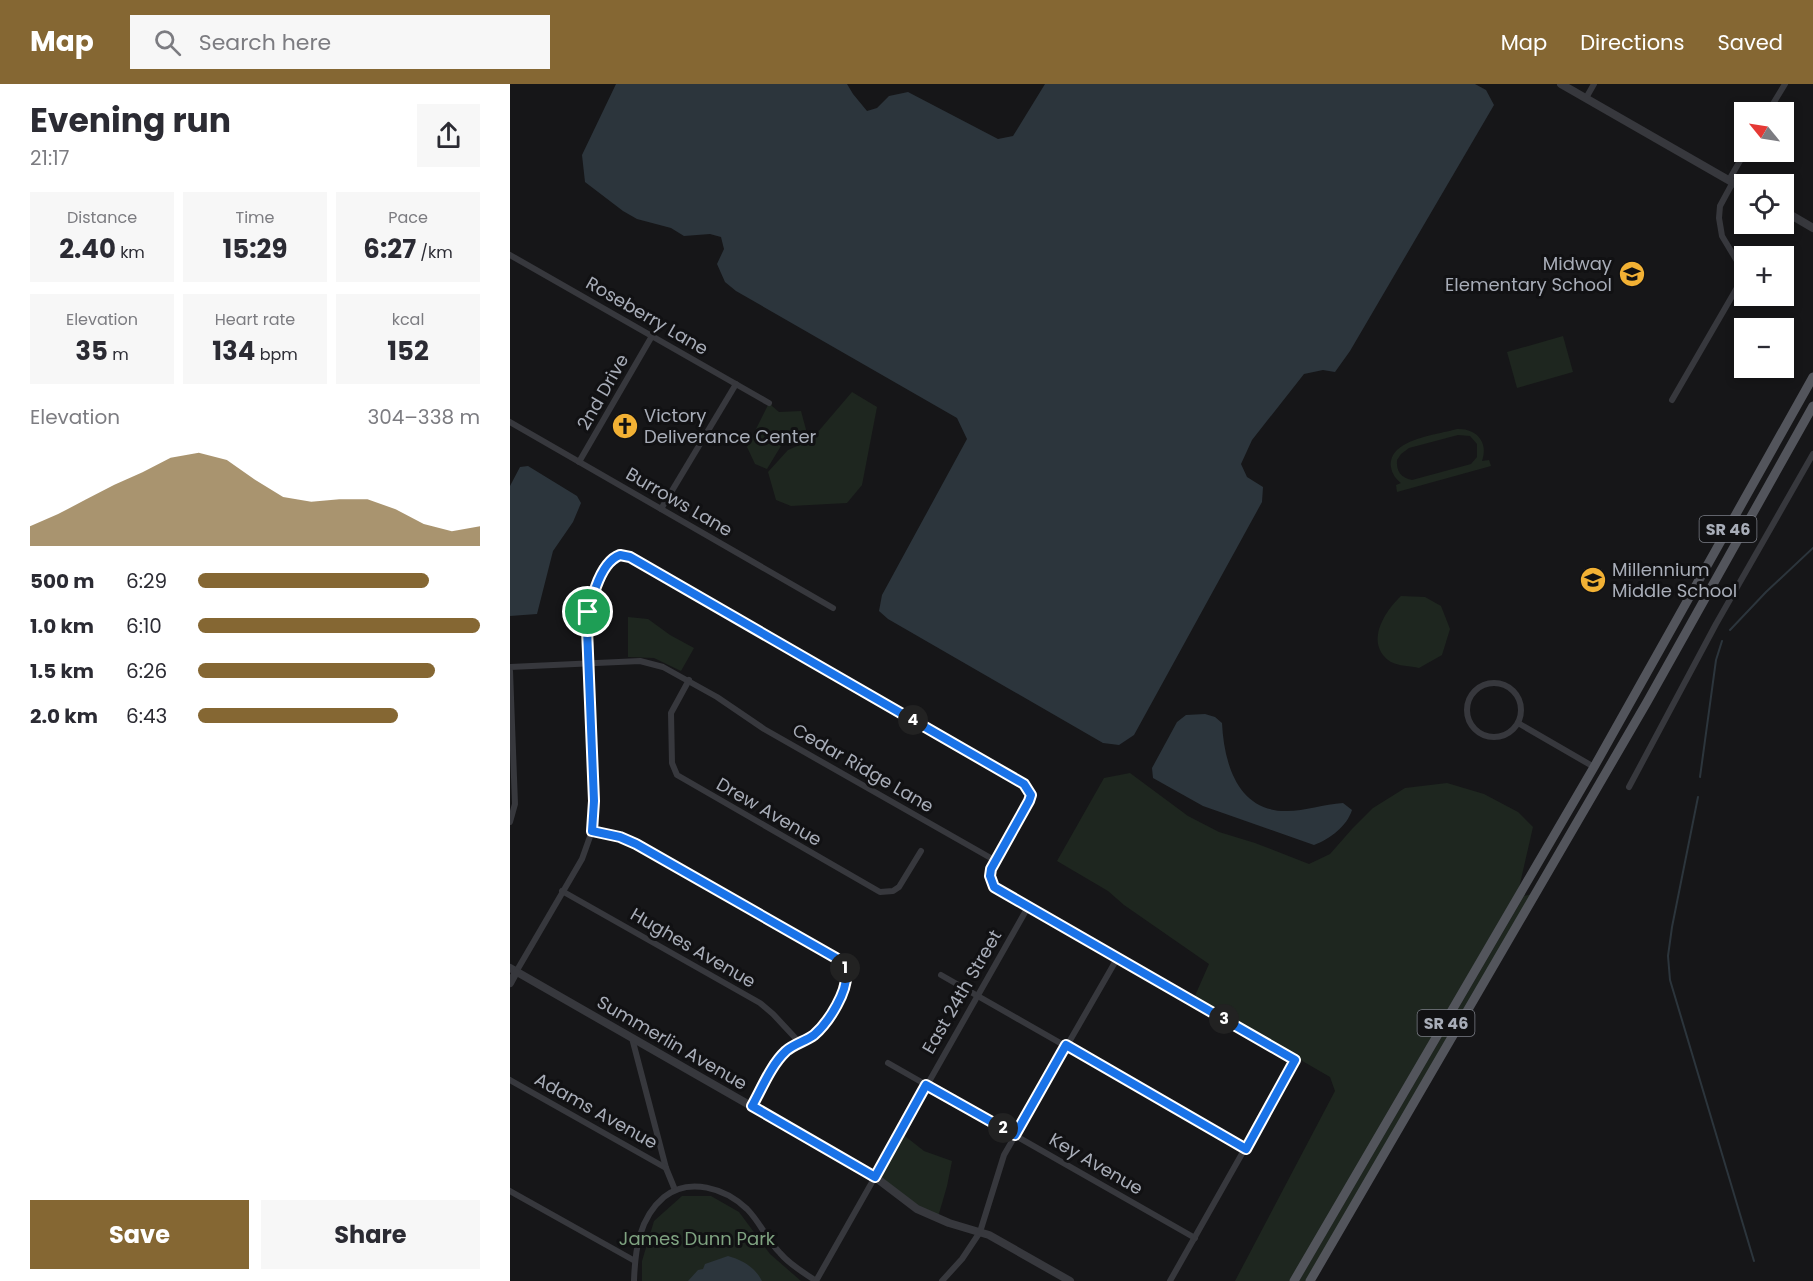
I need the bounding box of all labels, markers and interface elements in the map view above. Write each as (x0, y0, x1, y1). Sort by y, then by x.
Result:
search box (130, 15, 550, 69)
text: Map (30, 22, 94, 61)
icon: search (151, 26, 184, 59)
text: Search here (199, 27, 331, 58)
text: Map (1501, 28, 1547, 57)
text: Directions (1580, 28, 1684, 57)
text: Saved (1717, 28, 1783, 57)
text: Evening run (30, 97, 231, 144)
north arrow (1734, 102, 1794, 162)
map controls (1734, 102, 1794, 378)
button: share (417, 104, 480, 167)
text: 21:17 (30, 144, 69, 172)
button: locate (1734, 174, 1794, 234)
text: Distance (67, 206, 137, 229)
text: Time (236, 206, 275, 229)
text: Pace (388, 206, 428, 229)
text: 2.40 (59, 231, 116, 267)
text: 15:29 (223, 231, 287, 267)
text: 6:27 (363, 231, 416, 267)
text: km (116, 241, 145, 264)
text: /km (416, 241, 453, 264)
button: + (1734, 246, 1794, 306)
place label: Midway Elementary School (1445, 251, 1612, 297)
school or university icon: Midway Elementary School (1617, 259, 1647, 289)
street label: Roseberry Lane (582, 270, 713, 361)
text: Elevation (66, 308, 138, 331)
text: Heart rate (215, 308, 295, 331)
text: kcal (392, 308, 424, 331)
button: − (1734, 318, 1794, 378)
text: 35 (75, 333, 108, 369)
text: 134 (212, 333, 255, 369)
text: 152 (387, 333, 429, 369)
text: m (108, 343, 129, 366)
text: bpm (255, 343, 298, 366)
street label: 2nd Drive (571, 349, 634, 434)
text: Elevation (30, 403, 120, 431)
text: 304–338 m (367, 403, 480, 431)
place label: Victory Deliverance Center (644, 403, 817, 449)
church icon: Victory Deliverance Center (610, 411, 640, 441)
street label: Burrows Lane (621, 461, 737, 542)
road number: SR 46 (1700, 516, 1756, 542)
place label: Millennium Middle School (1612, 557, 1737, 603)
school or university icon: Millennium Middle School (1578, 565, 1608, 595)
text: 500 m (30, 567, 95, 595)
text: 6:29 (126, 567, 167, 595)
pin (562, 586, 613, 637)
icon: arrive (571, 595, 604, 628)
text: 1.0 km (30, 612, 94, 640)
text: 6:10 (126, 612, 162, 640)
text: 1.5 km (30, 657, 94, 685)
text: 6:26 (126, 657, 167, 685)
text: 2.0 km (30, 702, 98, 730)
text: 6:43 (126, 702, 167, 730)
pin: 4 (898, 705, 928, 735)
text: 4 (908, 708, 918, 731)
street label: Cedar Ridge Lane (788, 717, 938, 818)
street label: Drew Avenue (712, 771, 826, 852)
street label: Hughes Avenue (626, 902, 760, 994)
street label: East 24th Street (916, 925, 1007, 1058)
pin: 1 (830, 953, 860, 983)
text: 1 (842, 956, 848, 979)
street label: Summerlin Avenue (592, 989, 752, 1096)
pin: 3 (1209, 1004, 1239, 1034)
text: 3 (1219, 1007, 1229, 1030)
road number: SR 46 (1418, 1010, 1474, 1036)
street label: Adams Avenue (530, 1066, 662, 1155)
pin: 2 (988, 1113, 1018, 1143)
text: 2 (998, 1116, 1008, 1139)
street label: Key Avenue (1045, 1127, 1148, 1201)
button: Save (30, 1200, 249, 1269)
button: Share (261, 1200, 480, 1269)
park label: James Dunn Park (619, 1226, 776, 1251)

